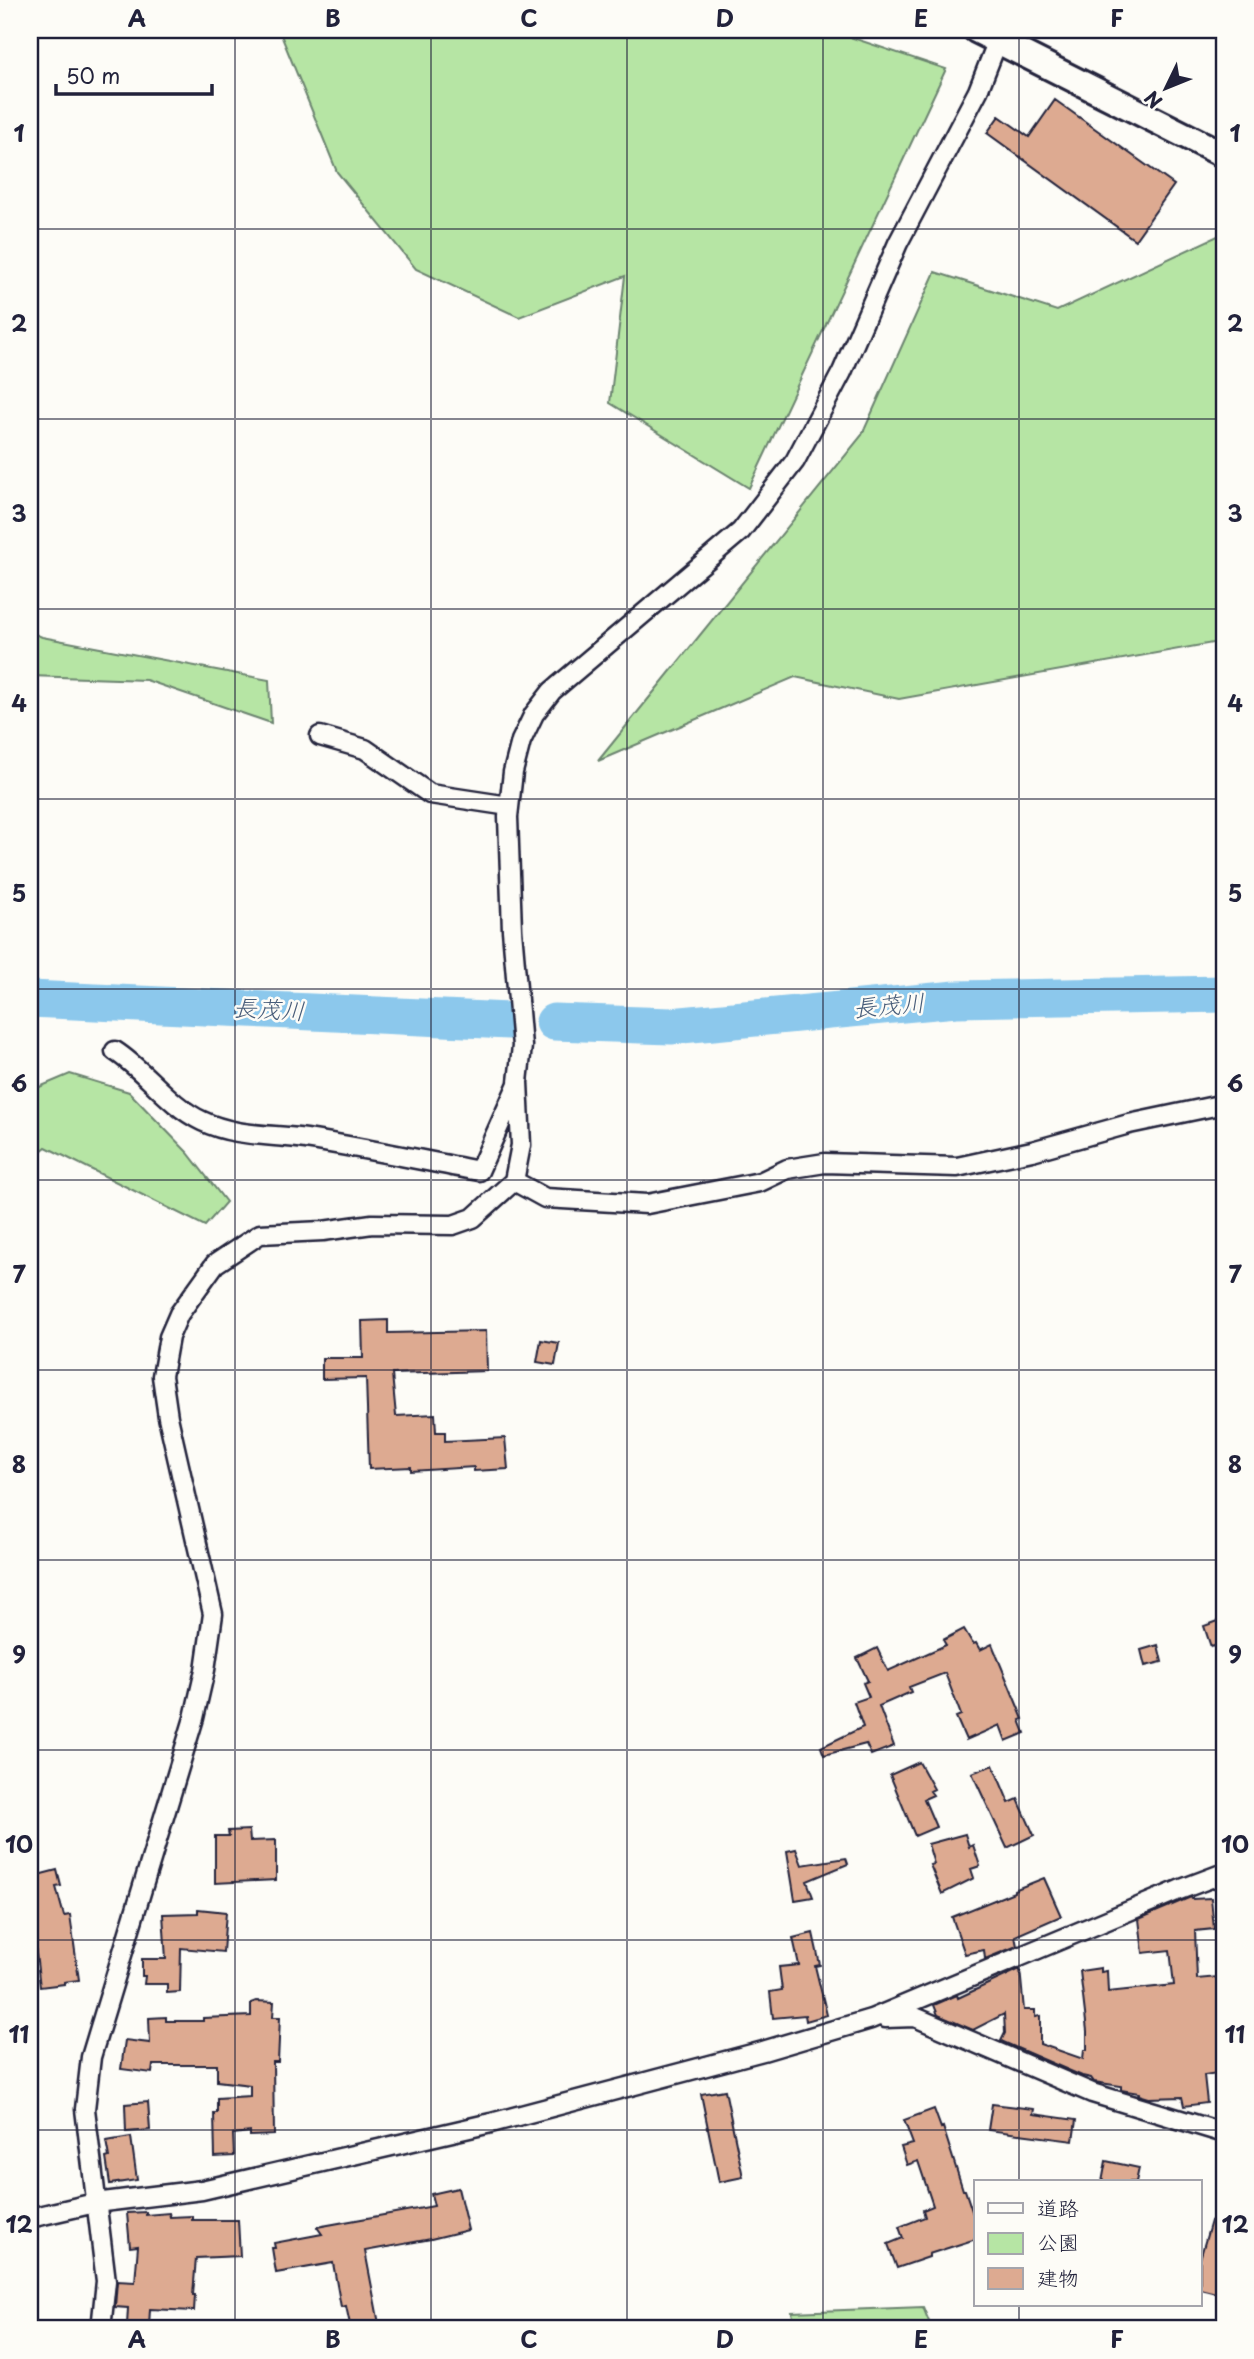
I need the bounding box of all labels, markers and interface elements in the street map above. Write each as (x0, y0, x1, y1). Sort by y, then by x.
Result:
text: A (128, 0, 146, 35)
text: B (325, 0, 341, 35)
text: C (520, 0, 538, 35)
text: D (716, 0, 734, 35)
text: E (914, 0, 928, 35)
text: F (1110, 0, 1124, 35)
scale bar (56, 52, 212, 96)
north arrow (1132, 52, 1202, 122)
text: 50 m (66, 59, 120, 91)
text: N (1137, 85, 1168, 115)
text: 1 (14, 115, 25, 150)
text: 1 (1230, 115, 1241, 150)
text: 2 (11, 305, 27, 340)
text: 2 (1227, 305, 1243, 340)
text: 3 (11, 495, 27, 530)
text: 3 (1227, 495, 1243, 530)
text: 4 (11, 685, 27, 720)
text: 4 (1227, 685, 1243, 720)
text: 5 (12, 875, 26, 910)
text: 5 (1228, 875, 1242, 910)
water label: 長茂川 (851, 983, 926, 1025)
water label: 長茂川 (232, 988, 306, 1028)
text: 6 (11, 1065, 27, 1100)
text: 6 (1227, 1065, 1243, 1100)
text: 7 (12, 1256, 26, 1291)
text: 7 (1228, 1256, 1242, 1291)
text: 8 (12, 1446, 26, 1481)
text: 8 (1228, 1446, 1242, 1481)
text: 9 (12, 1636, 26, 1671)
text: 9 (1228, 1636, 1242, 1671)
text: 10 (5, 1826, 33, 1861)
text: 10 (1221, 1826, 1249, 1861)
text: 11 (9, 2016, 30, 2051)
text: 11 (1225, 2016, 1246, 2051)
legend (974, 2180, 1202, 2306)
text: 道路 (1037, 2191, 1079, 2223)
text: 12 (5, 2206, 33, 2241)
text: 12 (1221, 2206, 1249, 2241)
text: 公園 (1037, 2225, 1079, 2257)
text: 建物 (1037, 2261, 1079, 2293)
text: A (128, 2321, 146, 2356)
text: B (325, 2321, 341, 2356)
text: C (520, 2321, 538, 2356)
text: D (716, 2321, 734, 2356)
text: E (914, 2321, 928, 2356)
text: F (1110, 2321, 1124, 2356)

